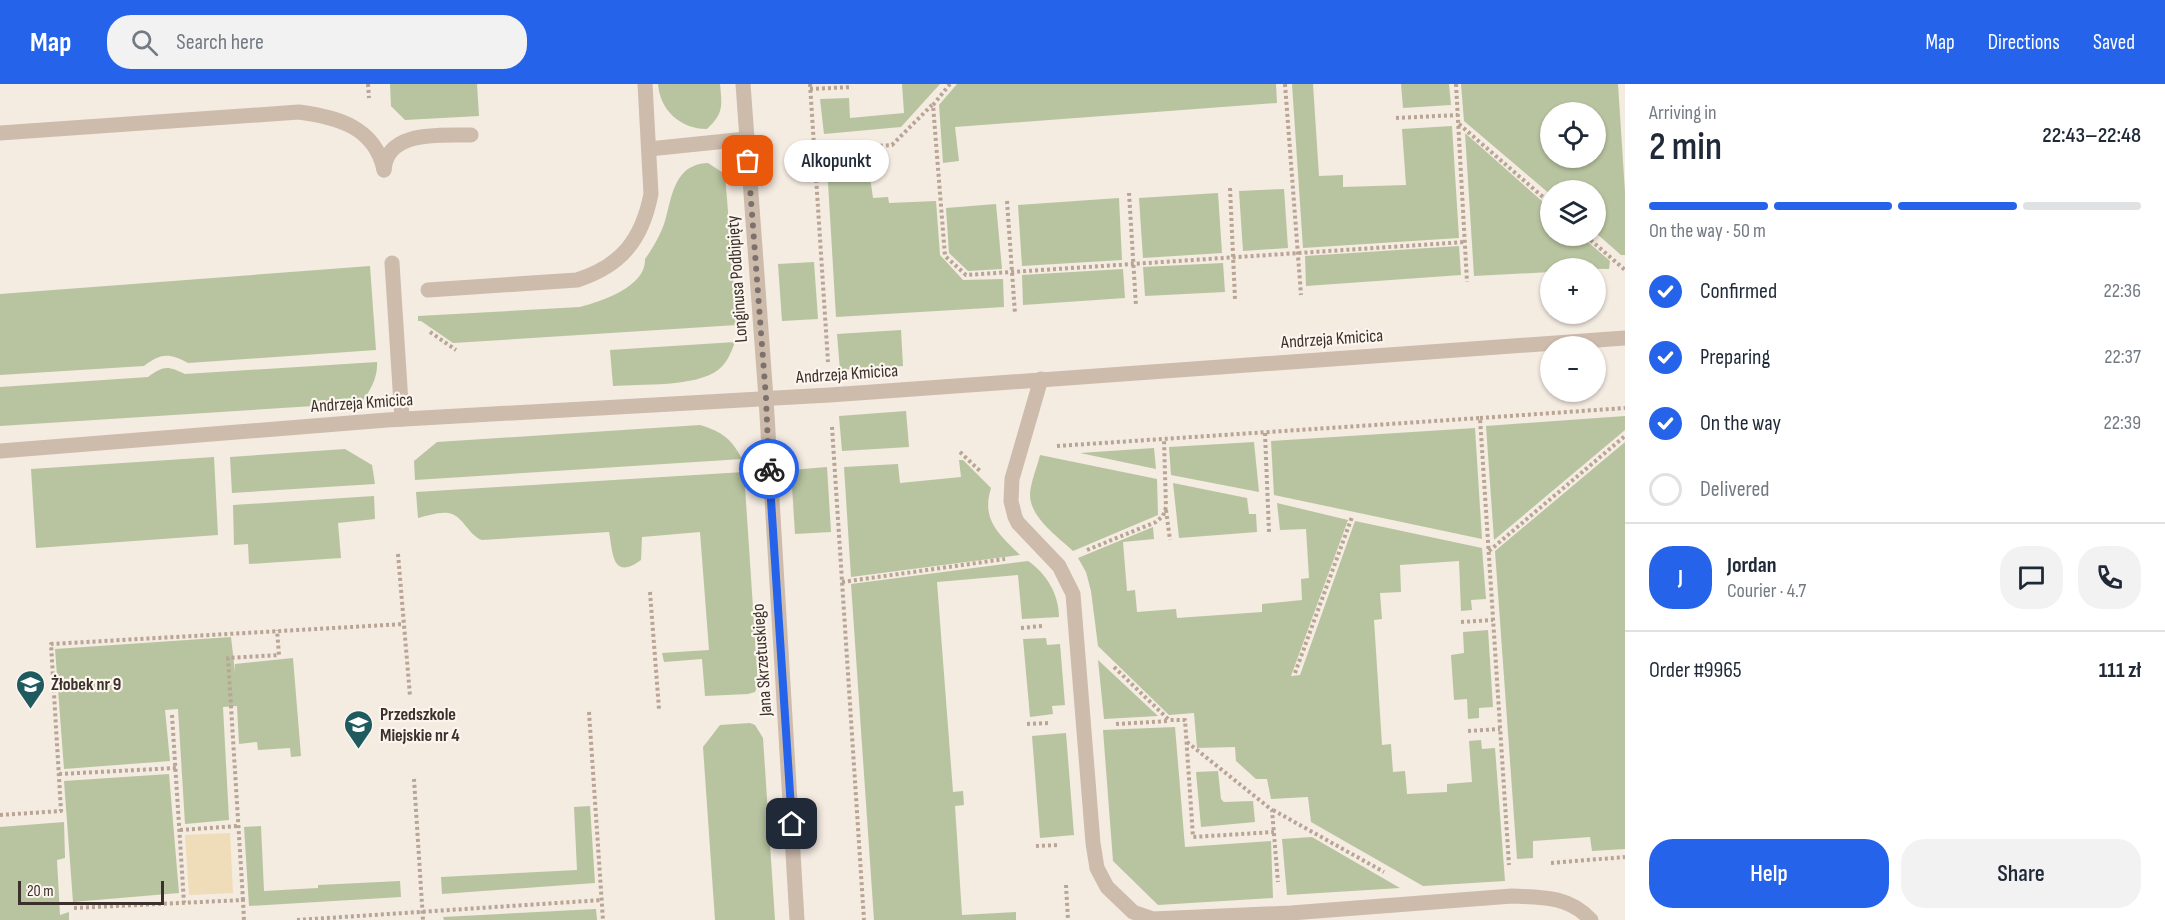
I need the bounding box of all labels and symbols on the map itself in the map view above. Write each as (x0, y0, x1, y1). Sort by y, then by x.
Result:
pin (722, 135, 773, 186)
callout: Alkopunkt (784, 140, 889, 182)
street label: Longinusa Podbipięty (722, 215, 752, 343)
street label: Andrzeja Kmicica (1279, 325, 1384, 353)
street label: Andrzeja Kmicica (794, 360, 899, 388)
street label: Andrzeja Kmicica (309, 389, 414, 417)
courier (739, 439, 799, 499)
street label: Jana Skrzetuskiego (748, 603, 776, 718)
school or university icon: Żłobek nr 9 (14, 668, 46, 710)
place label: Żłobek nr 9 (51, 674, 121, 695)
place label: Przedszkole Miejskie nr 4 (380, 704, 460, 746)
school or university icon: Przedszkole Miejskie nr 4 (343, 708, 375, 750)
pin (766, 798, 817, 849)
scale bar (18, 878, 164, 906)

